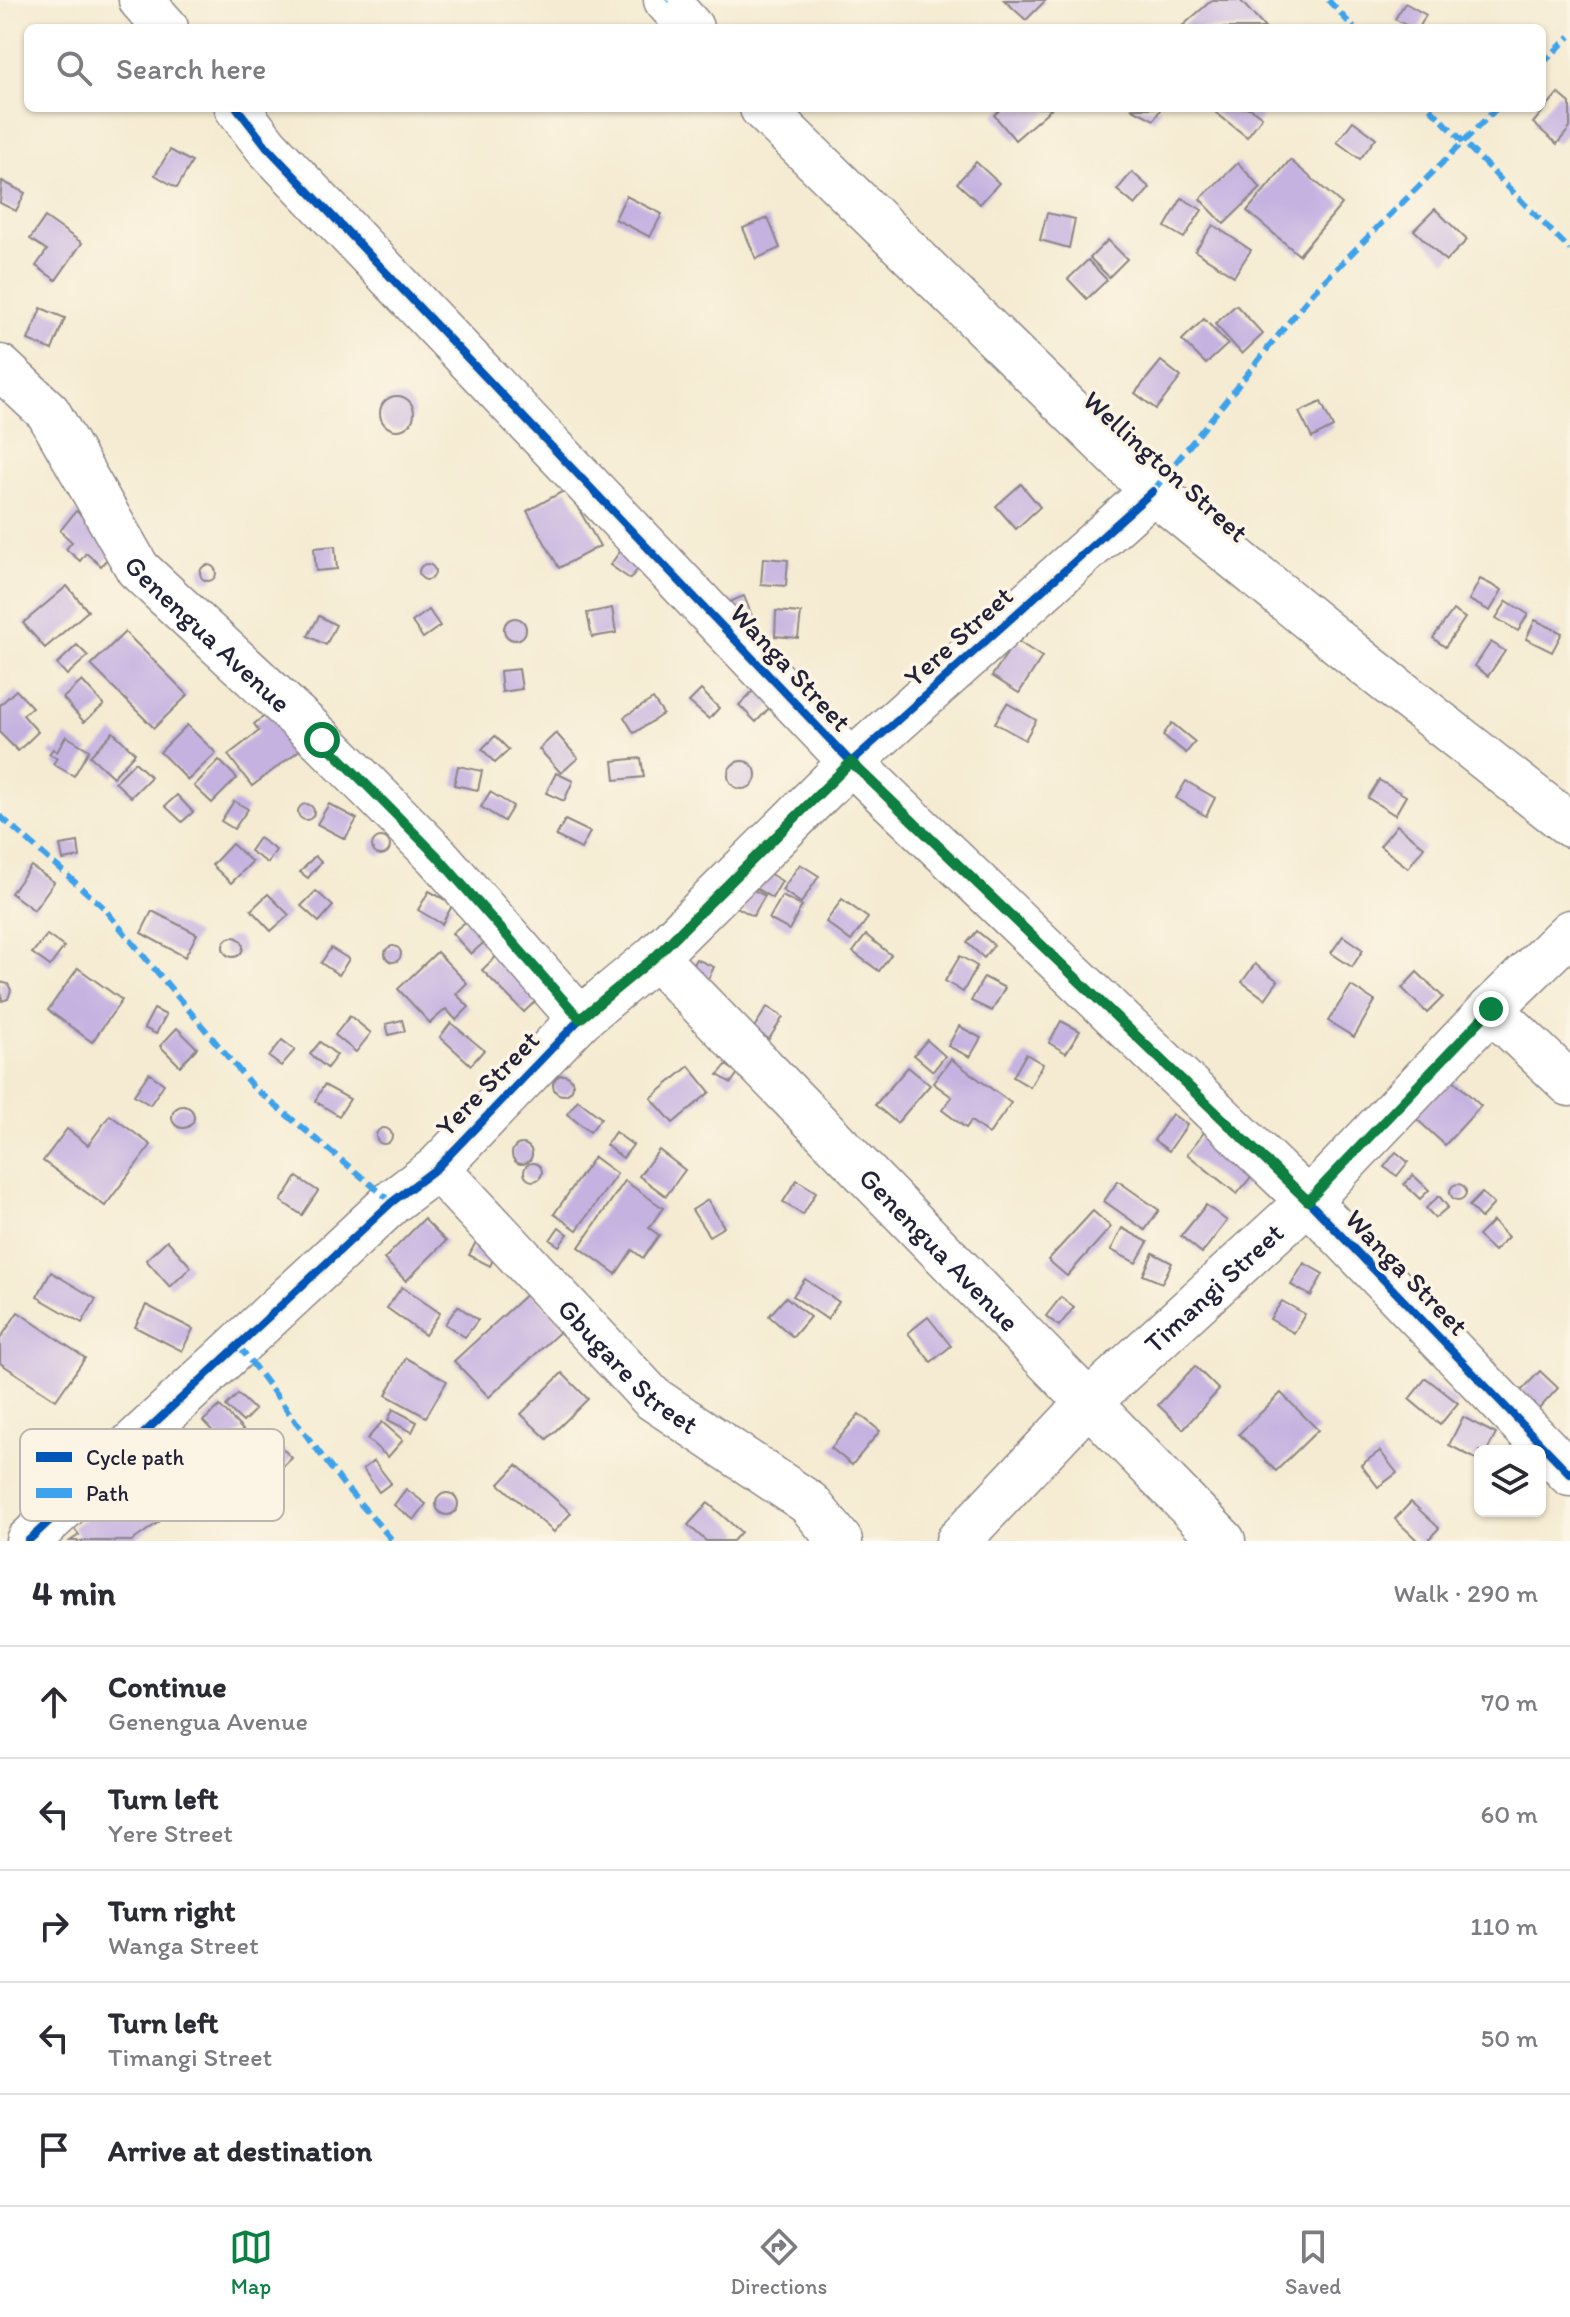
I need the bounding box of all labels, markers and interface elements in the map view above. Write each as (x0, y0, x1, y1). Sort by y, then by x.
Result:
search box (24, 24, 1546, 112)
icon: search (52, 46, 96, 90)
text: Search here (116, 50, 266, 87)
street label: Wellington Street (1076, 383, 1256, 549)
street label: Genengua Avenue (117, 550, 298, 720)
street label: Yere Street (897, 578, 1019, 694)
street label: Wanga Street (723, 596, 859, 738)
route start (304, 722, 340, 758)
route end (1473, 991, 1509, 1027)
street label: Yere Street (428, 1023, 546, 1143)
street label: Genengua Avenue (852, 1160, 1027, 1339)
street label: Wanga Street (1338, 1202, 1476, 1342)
street label: Timangi Street (1137, 1215, 1290, 1360)
street label: Gbugare Street (551, 1291, 705, 1441)
legend (20, 1429, 284, 1521)
text: Cycle path (86, 1444, 185, 1471)
map controls (1474, 1445, 1546, 1517)
button: layers (1474, 1445, 1546, 1517)
text: Path (86, 1480, 129, 1507)
text: 4 min (32, 1573, 116, 1614)
text: Walk · 290 m (1394, 1577, 1538, 1609)
text: Continue (108, 1668, 227, 1705)
icon: ahead (32, 1680, 76, 1724)
text: 70 m (1481, 1686, 1538, 1718)
text: Genengua Avenue (108, 1705, 308, 1737)
text: Turn left (108, 1780, 219, 1817)
icon: left (32, 1792, 76, 1836)
text: 60 m (1481, 1798, 1538, 1830)
text: Yere Street (108, 1817, 233, 1849)
text: Turn right (108, 1892, 236, 1929)
icon: right (32, 1904, 76, 1948)
text: 110 m (1470, 1910, 1538, 1942)
text: Wanga Street (108, 1929, 259, 1961)
text: Turn left (108, 2004, 219, 2041)
icon: left (32, 2016, 76, 2060)
text: 50 m (1481, 2022, 1538, 2054)
text: Timangi Street (108, 2041, 272, 2073)
icon: arrive (32, 2128, 76, 2172)
text: Arrive at destination (108, 2132, 372, 2169)
tab: Map (229, 2225, 273, 2300)
tab: Directions (731, 2225, 827, 2300)
tab: Saved (1285, 2225, 1341, 2300)

